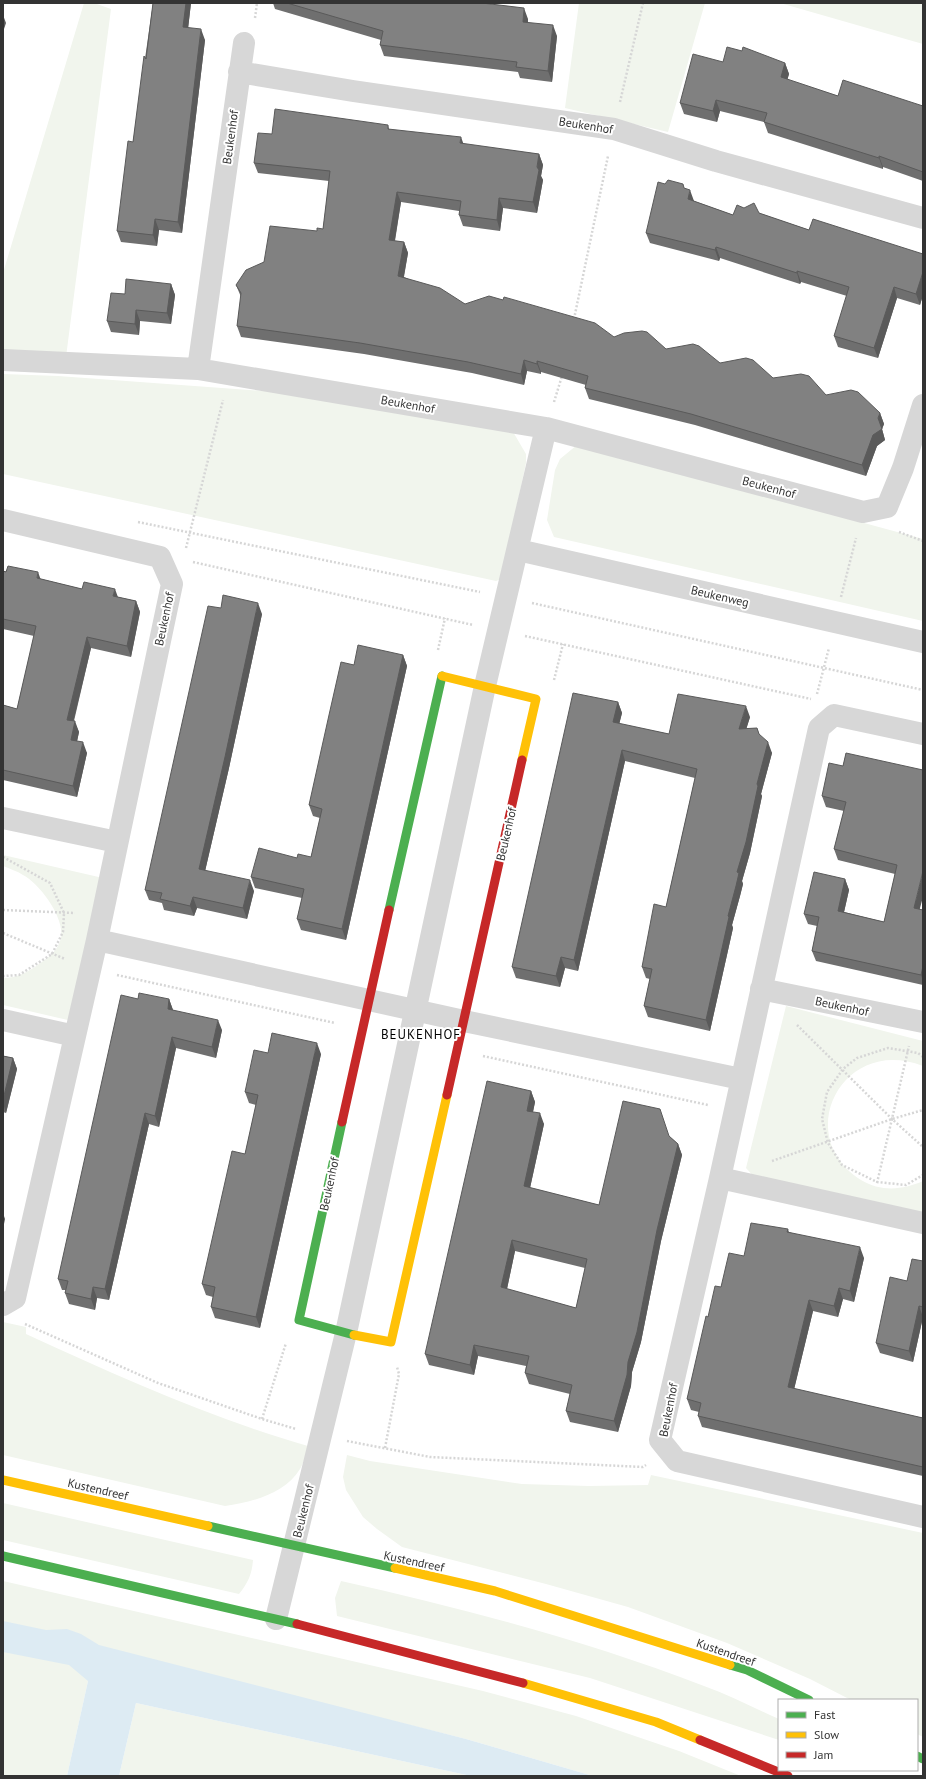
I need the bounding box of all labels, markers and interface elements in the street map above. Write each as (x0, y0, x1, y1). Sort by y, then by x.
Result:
street label: Beukenhof (219, 108, 241, 165)
street label: Beukenhof (558, 113, 615, 137)
street label: Beukenhof (380, 392, 437, 416)
street label: Beukenhof (741, 473, 798, 502)
street label: Beukenweg (690, 582, 750, 610)
street label: Beukenhof (151, 590, 177, 647)
street label: Beukenhof (493, 805, 520, 862)
street label: Beukenhof (814, 993, 871, 1019)
district label: BEUKENHOF (381, 1026, 461, 1043)
street label: Beukenhof (316, 1155, 342, 1212)
street label: Beukenhof (655, 1381, 681, 1438)
street label: Kustendreef (66, 1475, 131, 1503)
street label: Beukenhof (289, 1482, 317, 1539)
street label: Kustendreef (382, 1547, 447, 1575)
street label: Kustendreef (694, 1635, 759, 1669)
legend (778, 1699, 918, 1771)
text: Fast (814, 1707, 835, 1722)
text: Slow (814, 1727, 839, 1742)
text: Jam (813, 1747, 833, 1762)

